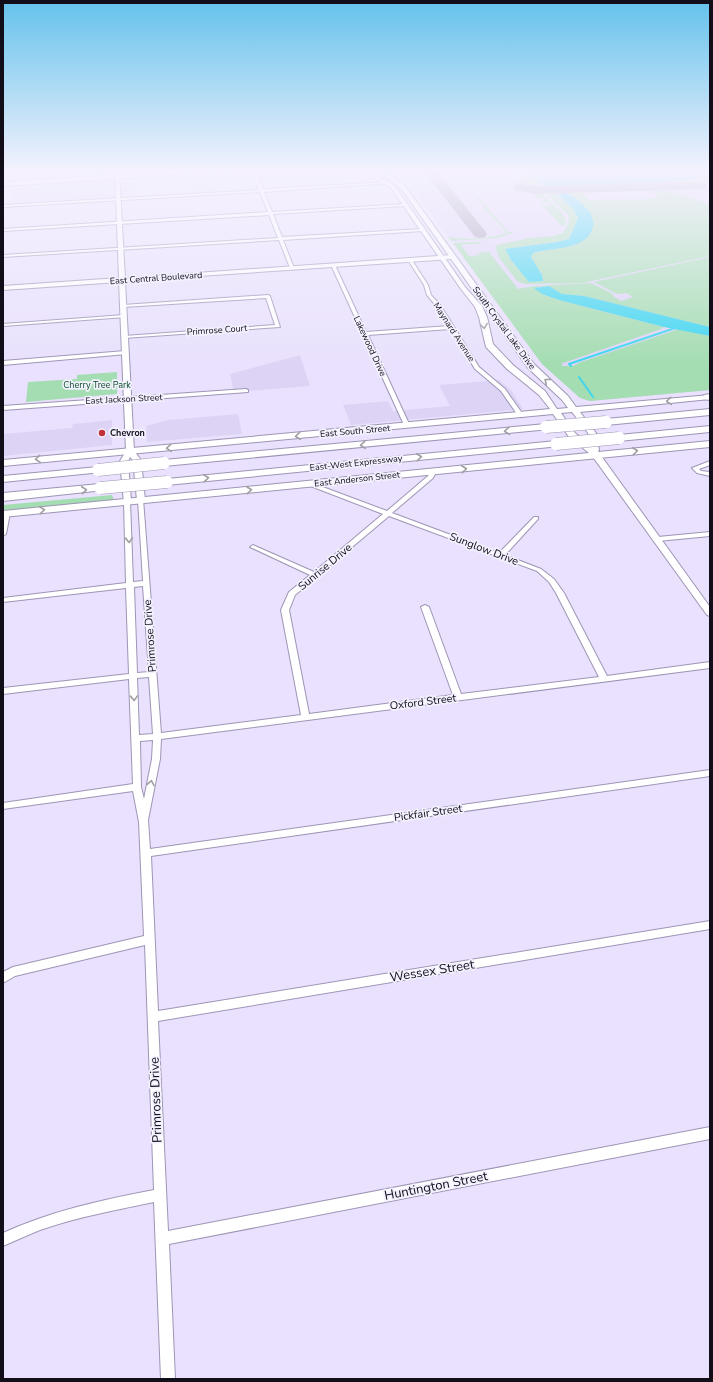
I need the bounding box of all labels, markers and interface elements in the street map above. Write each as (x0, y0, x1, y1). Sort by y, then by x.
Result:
street label: East Central Boulevard (109, 269, 203, 287)
street label: South Crystal Lake Drive (470, 284, 538, 372)
street label: Maynard Avenue (430, 300, 478, 364)
street label: Lakewood Drive (351, 314, 389, 378)
street label: Primrose Court (186, 322, 249, 338)
one-way arrow (479, 322, 488, 329)
park label: Cherry Tree Park (63, 379, 131, 391)
one-way arrow (544, 379, 552, 386)
street label: East Jackson Street (85, 391, 164, 407)
one-way arrow (666, 396, 672, 405)
street label: East South Street (319, 422, 391, 440)
one-way arrow (504, 426, 510, 435)
place label: Chevron (110, 427, 145, 439)
marker: Chevron (97, 428, 107, 438)
one-way arrow (295, 431, 301, 440)
one-way arrow (360, 440, 366, 449)
one-way arrow (166, 443, 172, 452)
one-way arrow (632, 447, 638, 456)
street label: East-West Expressway (309, 452, 403, 474)
one-way arrow (416, 453, 422, 462)
one-way arrow (35, 455, 41, 464)
one-way arrow (461, 464, 467, 473)
street label: East Anderson Street (314, 468, 401, 489)
one-way arrow (203, 473, 209, 482)
one-way arrow (81, 485, 87, 494)
one-way arrow (246, 485, 253, 494)
one-way arrow (39, 505, 45, 514)
street label: Sunglow Drive (447, 529, 521, 569)
one-way arrow (124, 537, 133, 543)
street label: Sunrise Drive (295, 540, 355, 594)
street label: Primrose Drive (140, 599, 160, 673)
street label: Oxford Street (389, 690, 457, 714)
one-way arrow (130, 695, 138, 701)
one-way arrow (146, 780, 155, 787)
street label: Pickfair Street (393, 801, 463, 825)
street label: Wessex Street (388, 955, 476, 987)
street label: Primrose Drive (146, 1057, 166, 1143)
street label: Huntington Street (383, 1167, 490, 1205)

